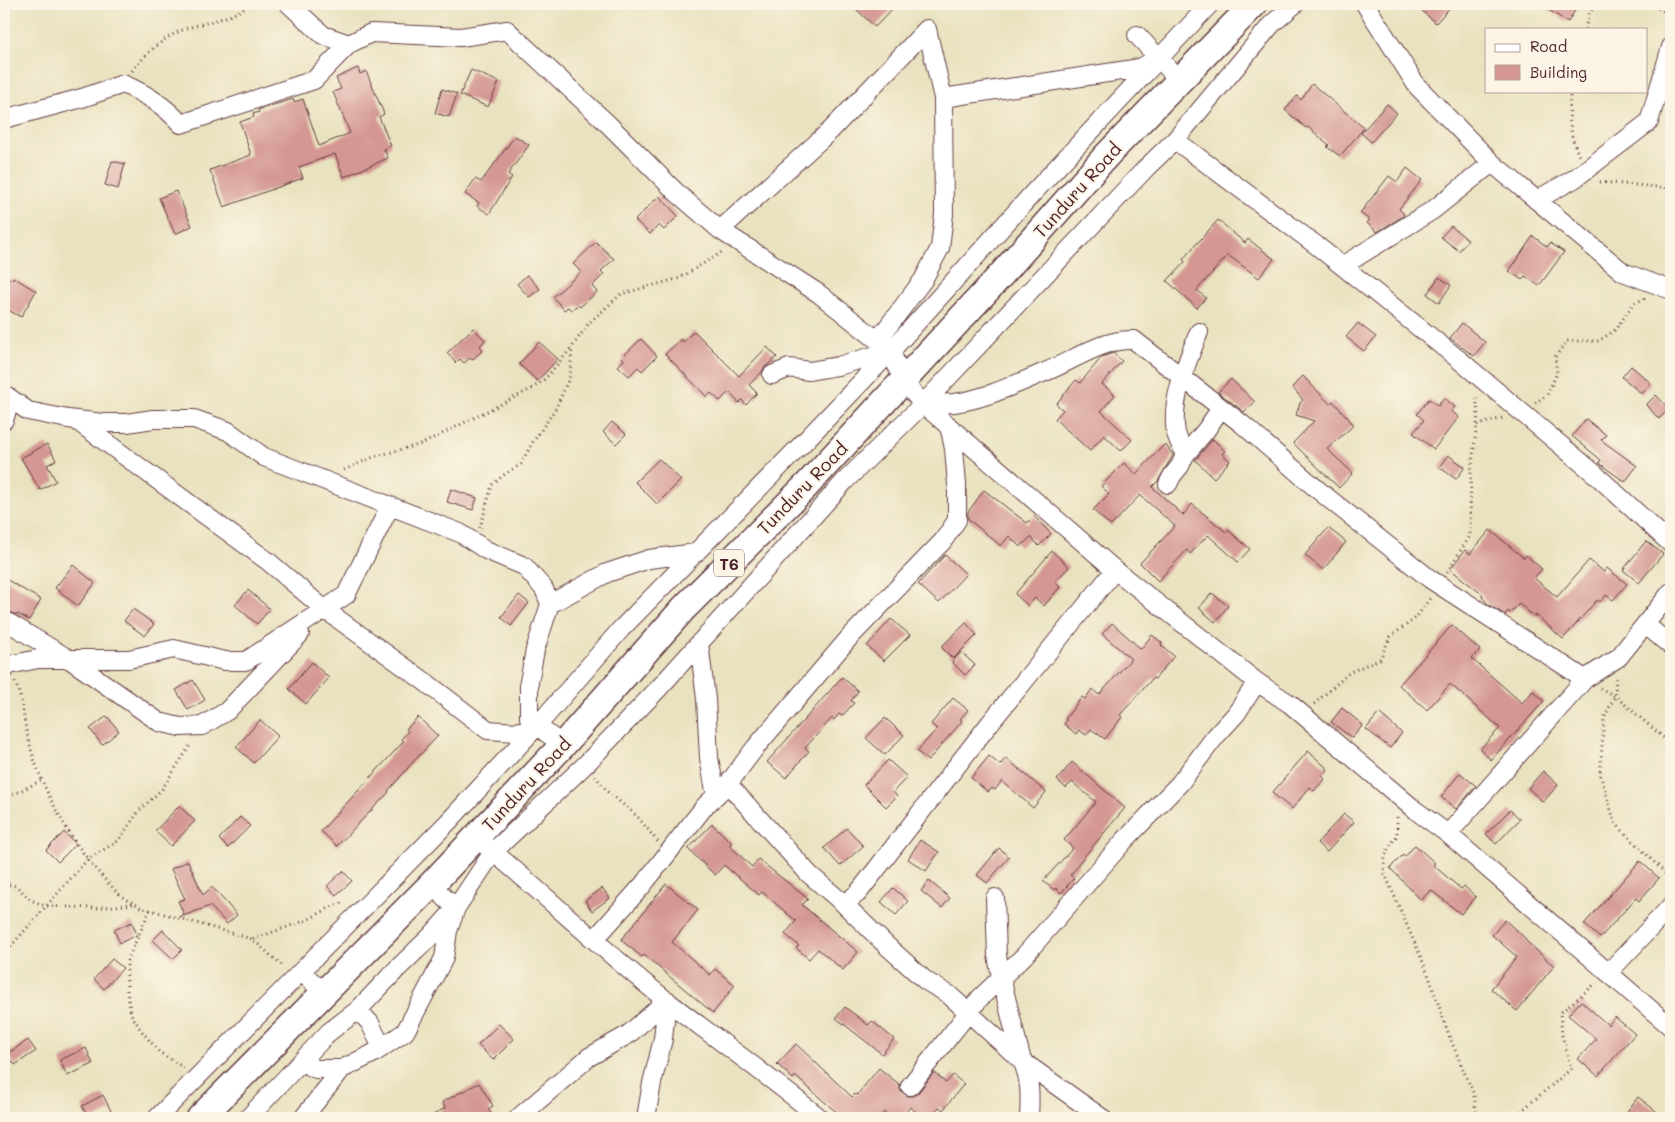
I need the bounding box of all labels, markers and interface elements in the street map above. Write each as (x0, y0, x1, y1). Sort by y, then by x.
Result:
legend (1485, 28, 1648, 92)
text: Road (1530, 36, 1567, 56)
text: Building (1530, 62, 1587, 82)
street label: Tunduru Road (1028, 137, 1126, 243)
street label: Tunduru Road (751, 436, 853, 540)
road number: T6 (714, 550, 744, 576)
street label: Tunduru Road (476, 732, 576, 836)

